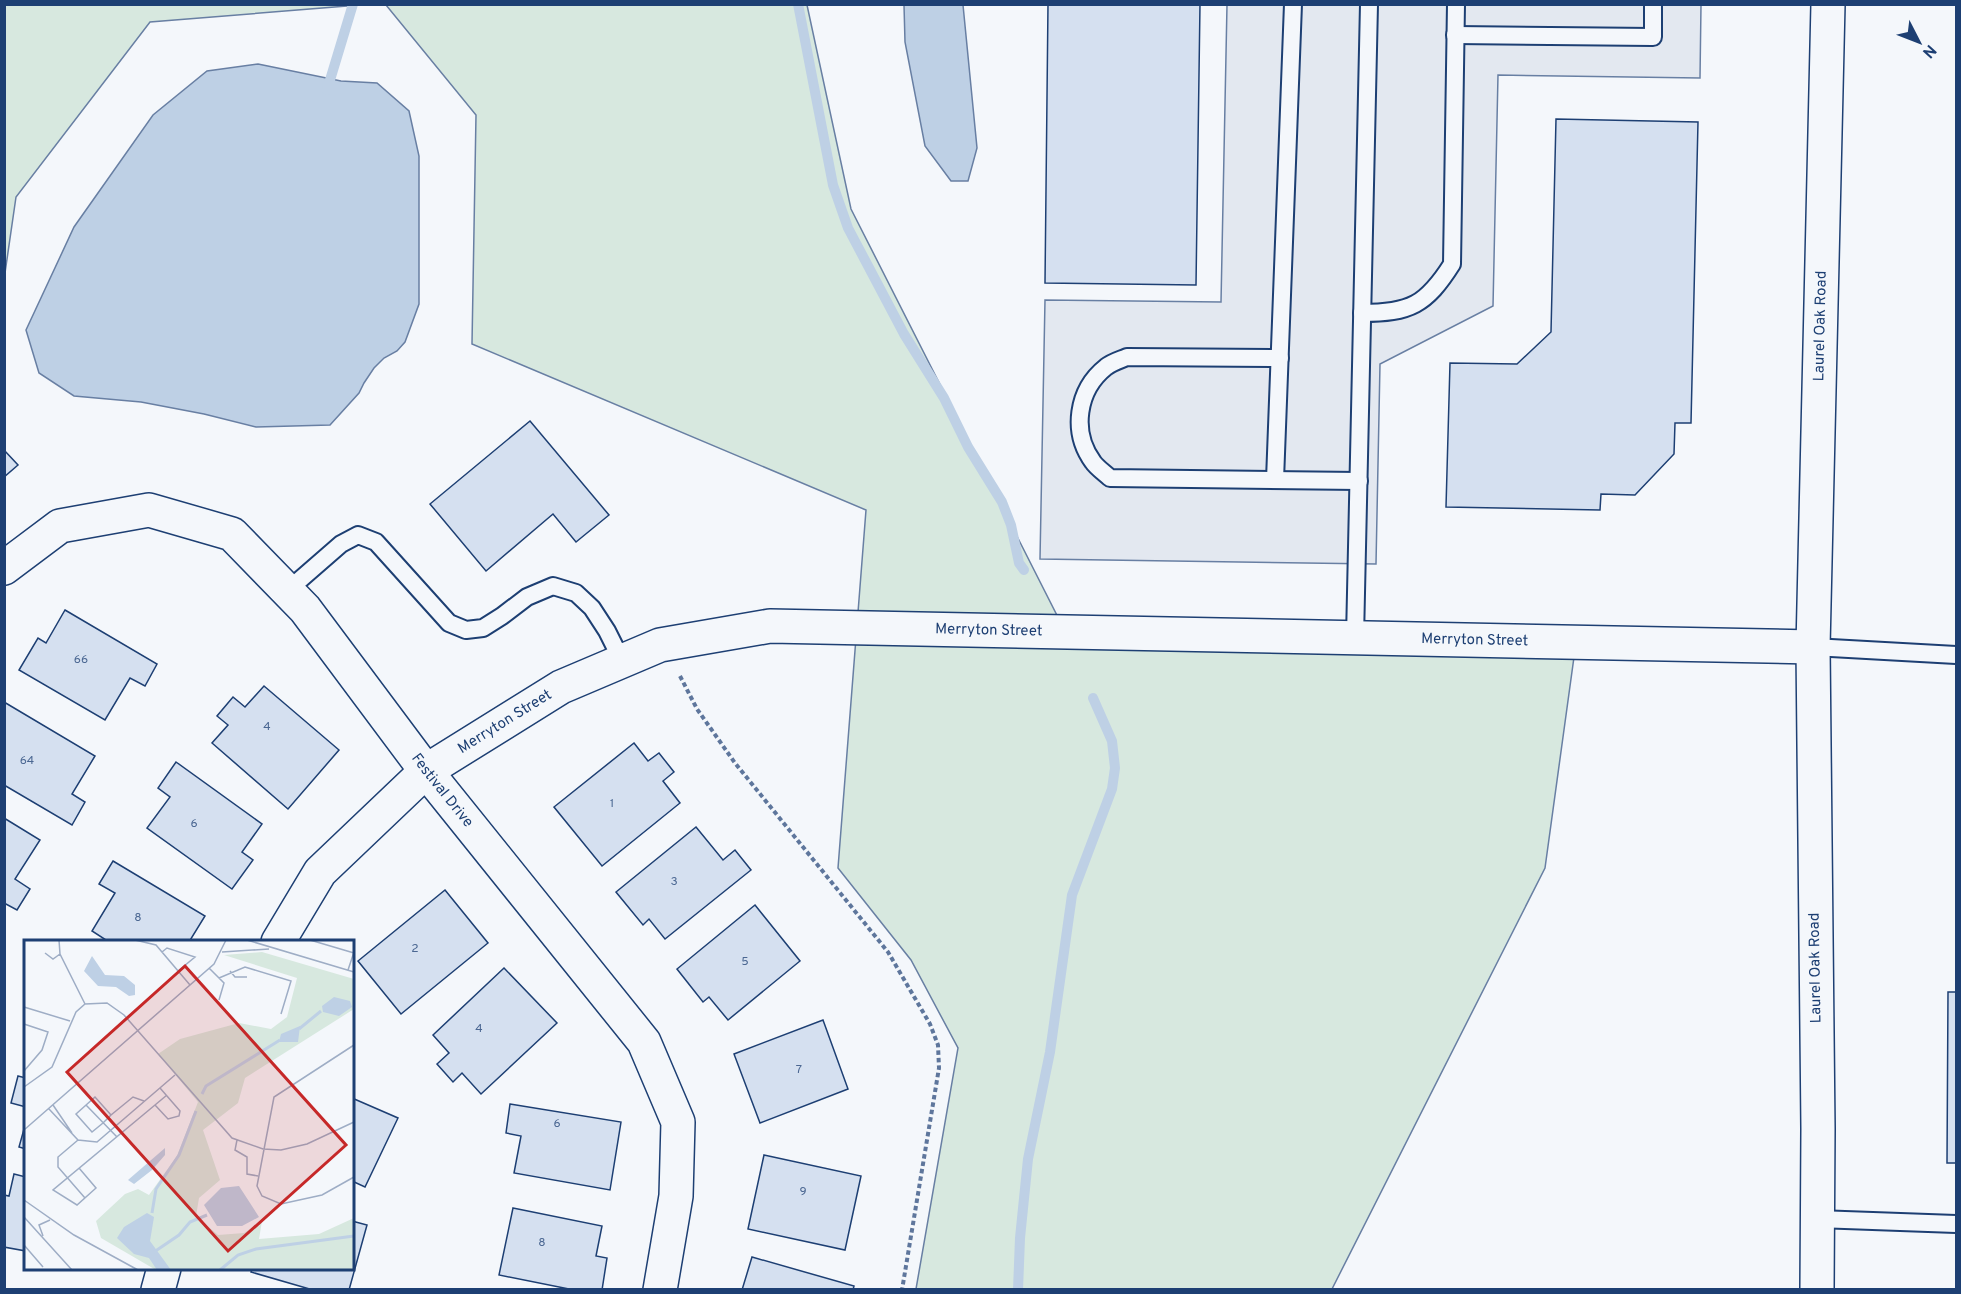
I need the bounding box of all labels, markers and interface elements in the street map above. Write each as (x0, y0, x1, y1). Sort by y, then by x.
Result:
north arrow (1889, 12, 1949, 72)
text: N (1917, 40, 1940, 62)
street label: Laurel Oak Road (1810, 271, 1831, 382)
street label: Merryton Street (935, 620, 1043, 641)
street label: Merryton Street (1421, 630, 1528, 651)
house number: 66 (74, 652, 88, 668)
street label: Merryton Street (454, 685, 555, 758)
house number: 4 (263, 719, 271, 735)
street label: Festival Drive (407, 750, 477, 832)
house number: 64 (20, 753, 34, 769)
house number: 1 (610, 796, 614, 812)
house number: 6 (190, 816, 198, 832)
house number: 3 (670, 874, 678, 890)
house number: 8 (134, 910, 142, 926)
street label: Laurel Oak Road (1806, 913, 1826, 1023)
inset map (24, 940, 354, 1270)
house number: 2 (411, 941, 419, 957)
house number: 5 (741, 954, 749, 970)
house number: 4 (475, 1021, 483, 1037)
house number: 7 (796, 1062, 802, 1078)
house number: 6 (553, 1116, 561, 1132)
house number: 9 (799, 1184, 807, 1200)
house number: 8 (538, 1235, 546, 1251)

